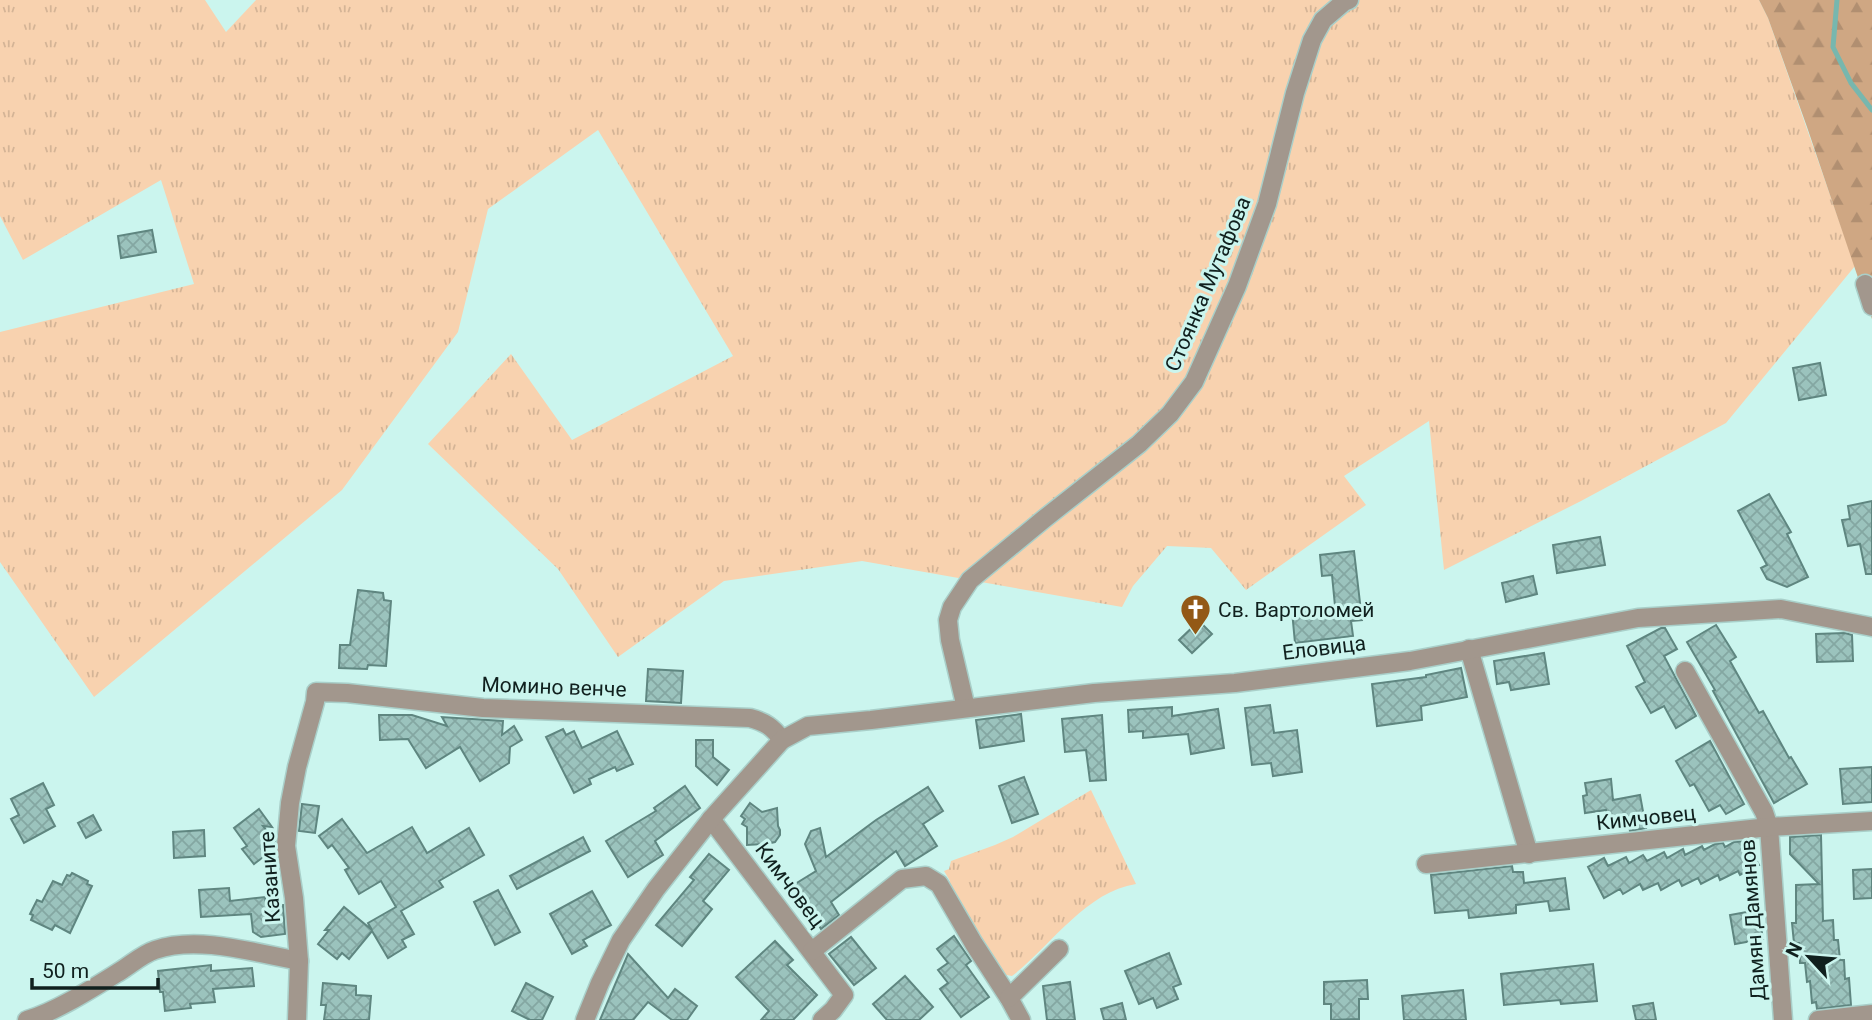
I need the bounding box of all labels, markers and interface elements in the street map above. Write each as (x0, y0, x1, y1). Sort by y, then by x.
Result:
street label: Стоянка Мутафова (1160, 193, 1256, 375)
church icon: Св. Вартоломей (1178, 593, 1212, 637)
place label: Св. Вартоломей (1218, 598, 1374, 622)
street label: Еловица (1281, 631, 1367, 665)
street label: Момино венче (481, 672, 627, 702)
street label: Кимчовец (1595, 801, 1697, 835)
street label: Казаните (255, 830, 285, 924)
street label: Кимчовец (750, 838, 830, 932)
street label: Дамян Дамянов (1735, 838, 1771, 1002)
north arrow (1774, 922, 1844, 992)
text: N (1781, 939, 1807, 961)
scale bar (32, 946, 158, 990)
text: 50 m (42, 959, 89, 983)

